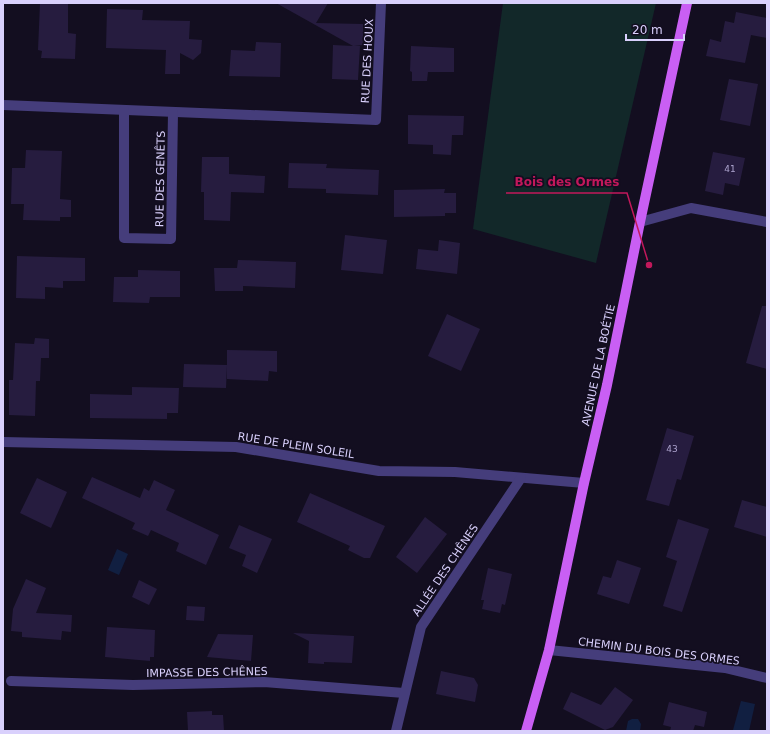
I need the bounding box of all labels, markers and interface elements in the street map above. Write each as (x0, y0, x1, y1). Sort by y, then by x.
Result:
scale bar (626, 16, 684, 42)
street label: RUE DES HOUX (359, 18, 376, 104)
text: 20 m (632, 23, 663, 37)
street label: RUE DES GENÊTS (153, 131, 168, 227)
house number: 41 (724, 164, 736, 174)
callout: Bois des Ormes (506, 169, 627, 193)
text: Bois des Ormes (515, 175, 619, 189)
street label: AVENUE DE LA BOÉTIE (579, 303, 618, 427)
street label: RUE DE PLEIN SOLEIL (237, 430, 356, 461)
house number: 43 (666, 444, 678, 454)
street label: ALLÉE DES CHÊNES (410, 522, 481, 619)
street label: CHEMIN DU BOIS DES ORMES (577, 635, 741, 668)
street label: IMPASSE DES CHÊNES (146, 665, 268, 680)

